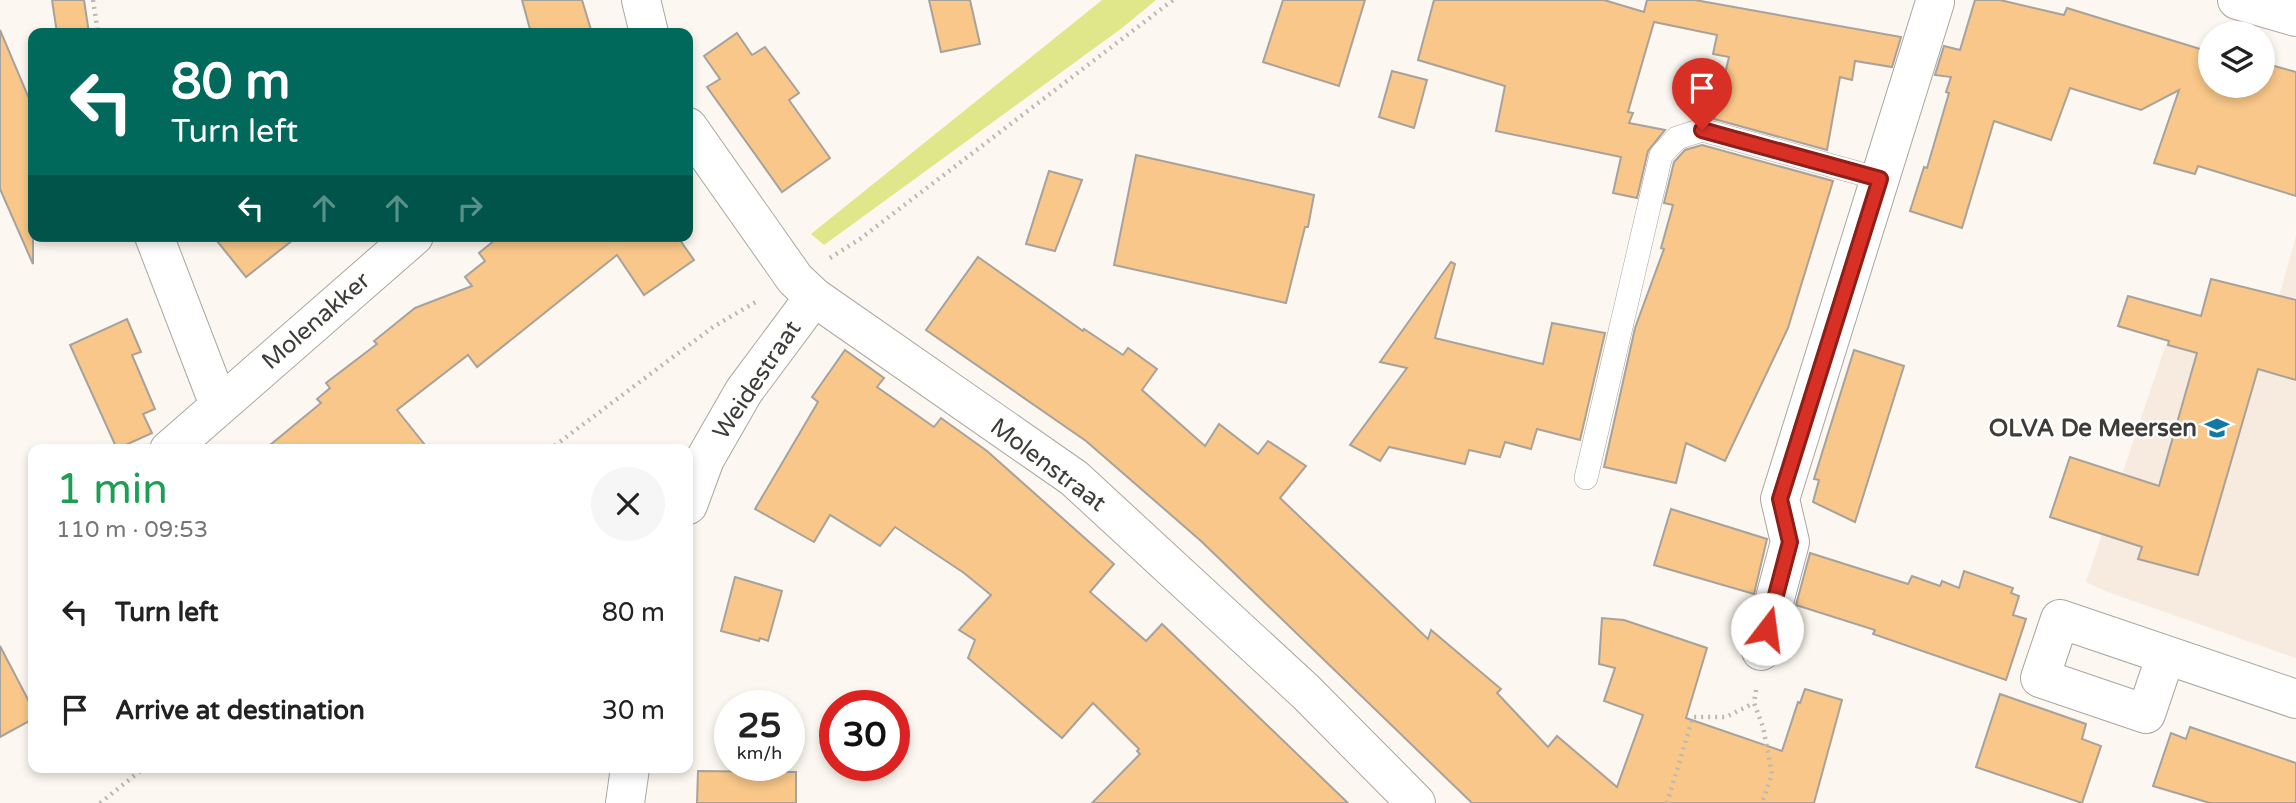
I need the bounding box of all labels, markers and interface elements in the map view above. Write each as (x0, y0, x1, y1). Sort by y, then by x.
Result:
map controls (2198, 21, 2275, 98)
button: layers (2198, 21, 2275, 98)
text: 80 m (171, 53, 290, 112)
icon: left (56, 56, 147, 147)
pin (1672, 58, 1732, 130)
icon: arrive (1683, 69, 1721, 107)
text: Turn left (171, 113, 298, 151)
icon: left (232, 189, 270, 227)
icon: ahead (305, 189, 343, 227)
icon: ahead (378, 189, 416, 227)
icon: right (451, 189, 489, 227)
street label: Molenakker (256, 266, 377, 376)
street label: Weidestraat (707, 315, 807, 445)
street label: Molenstraat (984, 412, 1112, 518)
place label: OLVA De Meersen (1989, 414, 2197, 443)
school or university icon: OLVA De Meersen (2203, 414, 2231, 442)
text: 1 min (56, 464, 168, 515)
button: close (591, 467, 665, 541)
text: 110 m · 09:53 (56, 516, 208, 544)
position arrow (1730, 592, 1804, 666)
icon: left (56, 593, 94, 631)
text: Turn left (115, 597, 218, 628)
text: 80 m (602, 597, 665, 628)
speed limit sign: 30 (819, 690, 910, 781)
icon: arrive (56, 691, 94, 729)
text: Arrive at destination (115, 695, 365, 726)
text: 30 m (602, 695, 665, 726)
text: 25 (738, 705, 781, 747)
text: km/h (737, 742, 782, 764)

